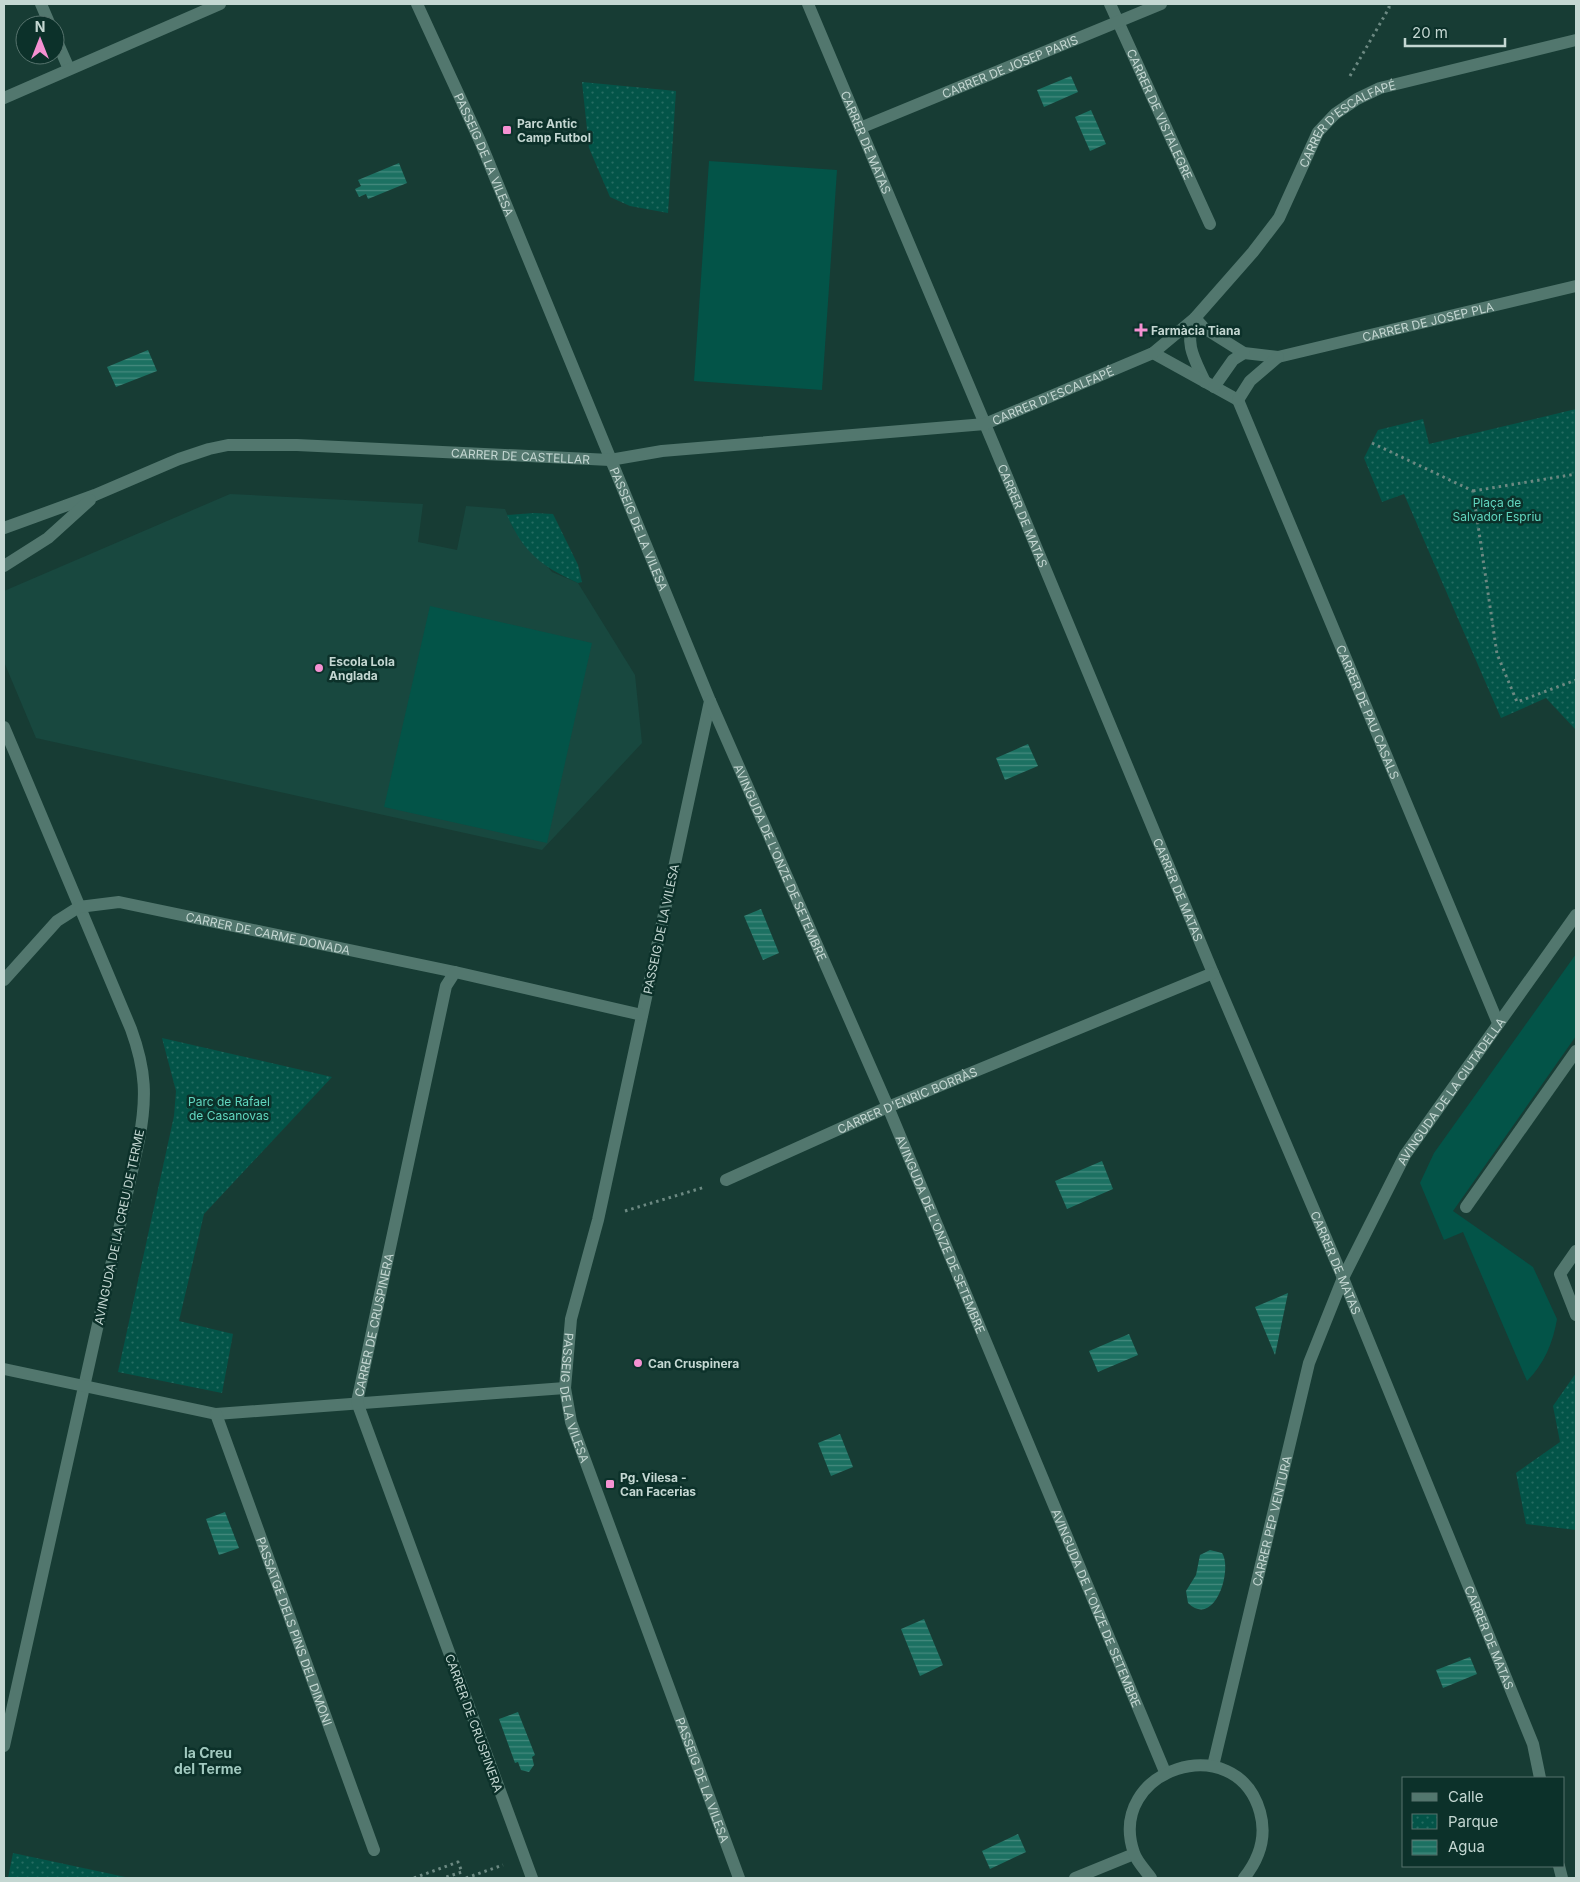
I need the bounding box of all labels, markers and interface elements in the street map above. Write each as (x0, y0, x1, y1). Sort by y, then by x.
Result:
north arrow (15, 15, 65, 65)
scale bar (1405, 15, 1505, 47)
text: N (35, 18, 45, 35)
text: 20 m (1412, 23, 1448, 42)
street label: CARRER DE JOSEP PARIS (940, 32, 1080, 101)
street label: CARRER DE VISTALEGRE (1124, 46, 1196, 182)
street label: CARRER D'ESCALFAPÉ (1296, 77, 1397, 170)
street label: CARRER DE MATAS (838, 88, 895, 196)
street label: PASSEIG DE LA VILESA (451, 91, 518, 218)
place label: Parc Antic Camp Futbol (517, 116, 591, 145)
marker: Parc Antic Camp Futbol (501, 124, 513, 136)
street label: CARRER DE JOSEP PLA (1361, 298, 1495, 344)
place label: Farmàcia Tiana (1151, 323, 1241, 338)
marker: Farmàcia Tiana (1135, 324, 1147, 336)
street label: CARRER D'ESCALFAPÉ (990, 363, 1116, 428)
street label: CARRER DE CASTELLAR (451, 445, 591, 467)
street label: CARRER DE MATAS (995, 462, 1051, 570)
street label: PASSEIG DE LA VILESA (607, 465, 671, 593)
park label: Plaça de Salvador Espriu (1453, 495, 1541, 524)
street label: CARRER DE PAU CASALS (1333, 642, 1403, 782)
place label: Escola Lola Anglada (329, 654, 395, 683)
marker: Escola Lola Anglada (313, 662, 325, 674)
street label: AVINGUDA DE L'ONZE DE SETEMBRE (731, 761, 830, 963)
street label: CARRER DE MATAS (1150, 836, 1207, 944)
street label: PASSEIG DE LA VILESA (640, 863, 682, 995)
street label: CARRER DE CARME DONADA (185, 909, 352, 957)
street label: AVINGUDA DE LA CIUTADELLA (1394, 1015, 1508, 1167)
street label: CARRER D'ENRIC BORRÀS (835, 1063, 980, 1136)
park label: Parc de Rafael de Casanovas (188, 1094, 270, 1123)
street label: AVINGUDA DE LA CREU DE TERME (91, 1128, 147, 1326)
street label: AVINGUDA DE L'ONZE DE SETEMBRE (893, 1133, 989, 1336)
street label: CARRER DE MATAS (1308, 1209, 1365, 1317)
street label: CARRER DE CRUSPINERA (351, 1252, 396, 1398)
street label: PASSEIG DE LA VILESA (557, 1332, 593, 1465)
place label: Can Cruspinera (648, 1356, 739, 1371)
marker: Can Cruspinera (632, 1357, 644, 1369)
street label: CARRER PEP VENTURA (1249, 1454, 1294, 1588)
place label: Pg. Vilesa - Can Facerias (620, 1470, 696, 1499)
marker: Pg. Vilesa - Can Facerias (604, 1478, 616, 1490)
street label: AVINGUDA DE L'ONZE DE SETEMBRE (1049, 1507, 1145, 1709)
street label: PASSATGE DELS PINS DEL DIMONI (254, 1535, 336, 1728)
street label: CARRER DE MATAS (1462, 1583, 1518, 1692)
street label: CARRER DE CRUSPINERA (442, 1652, 506, 1794)
street label: PASSEIG DE LA VILESA (673, 1715, 733, 1845)
district label: la Creu del Terme (174, 1744, 242, 1777)
legend (1402, 1777, 1565, 1867)
text: Calle (1448, 1787, 1483, 1806)
text: Parque (1448, 1812, 1498, 1831)
text: Agua (1448, 1837, 1485, 1856)

